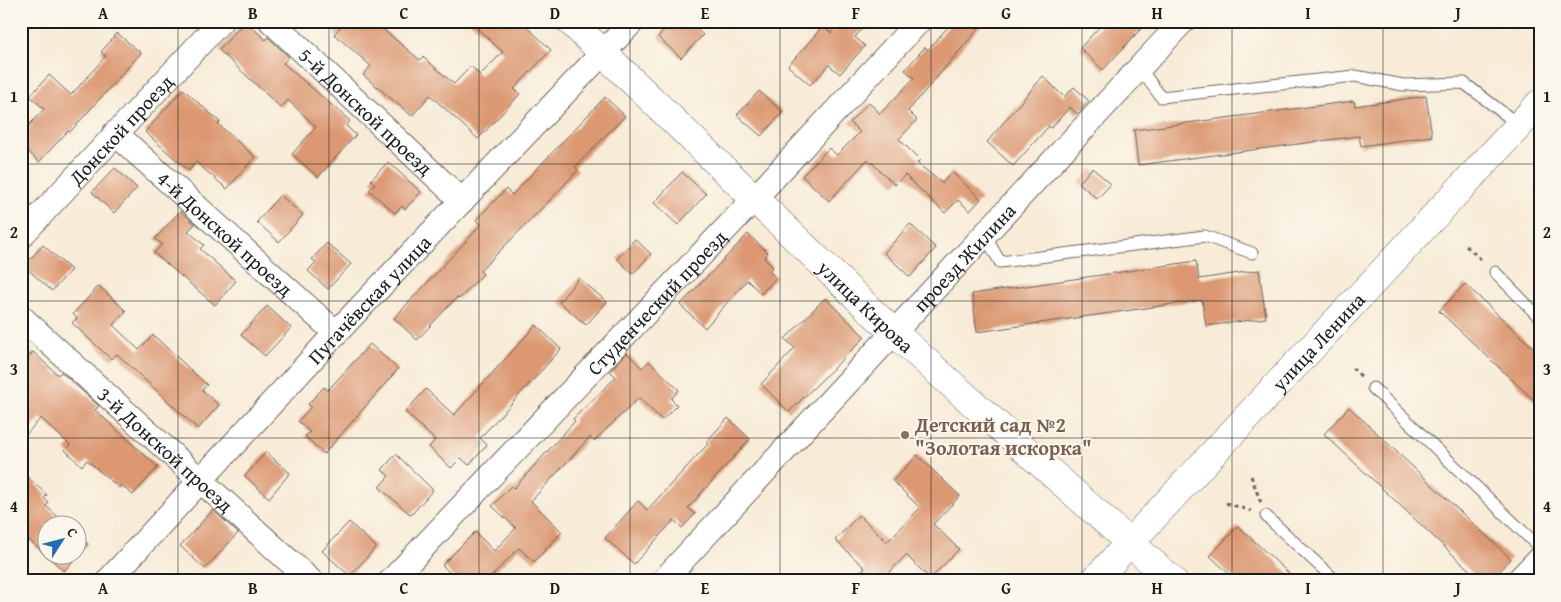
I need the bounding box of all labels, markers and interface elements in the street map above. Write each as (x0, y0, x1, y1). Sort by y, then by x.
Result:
text: A (98, 1, 109, 25)
text: B (248, 1, 258, 25)
text: C (399, 1, 409, 25)
text: D (550, 1, 560, 25)
text: E (701, 1, 710, 25)
text: F (852, 1, 860, 25)
text: G (1001, 1, 1011, 25)
text: H (1151, 1, 1163, 25)
text: I (1305, 1, 1311, 25)
text: J (1452, 1, 1461, 25)
street label: 5-й Донской проезд (293, 40, 440, 181)
street label: Донской проезд (61, 67, 179, 192)
text: 1 (10, 84, 18, 108)
text: 1 (1543, 84, 1551, 108)
street label: 4-й Донской проезд (151, 164, 300, 302)
street label: проезд Жилина (906, 196, 1022, 318)
text: 2 (10, 220, 18, 244)
text: 2 (1543, 220, 1551, 244)
street label: Студенческий проезд (580, 222, 733, 381)
street label: Пугачёвская улица (300, 228, 437, 370)
street label: улица Кирова (811, 252, 921, 359)
street label: улица Ленина (1264, 285, 1371, 398)
text: 3 (10, 357, 18, 381)
text: 3 (1543, 357, 1551, 381)
street label: 3-й Донской проезд (92, 379, 240, 519)
place label: Детский сад №2 "Золотая искорка" (914, 410, 1092, 462)
marker: Детский сад №2 "Золотая искорка" (899, 429, 911, 441)
text: 4 (10, 494, 18, 518)
text: 4 (1543, 494, 1551, 518)
north arrow (38, 514, 88, 564)
text: С (62, 523, 83, 542)
text: A (98, 576, 109, 600)
text: B (248, 576, 258, 600)
text: C (399, 576, 409, 600)
text: D (550, 576, 560, 600)
text: E (701, 576, 710, 600)
text: F (852, 576, 860, 600)
text: G (1001, 576, 1011, 600)
text: H (1151, 576, 1163, 600)
text: I (1305, 576, 1311, 600)
text: J (1452, 576, 1461, 600)

